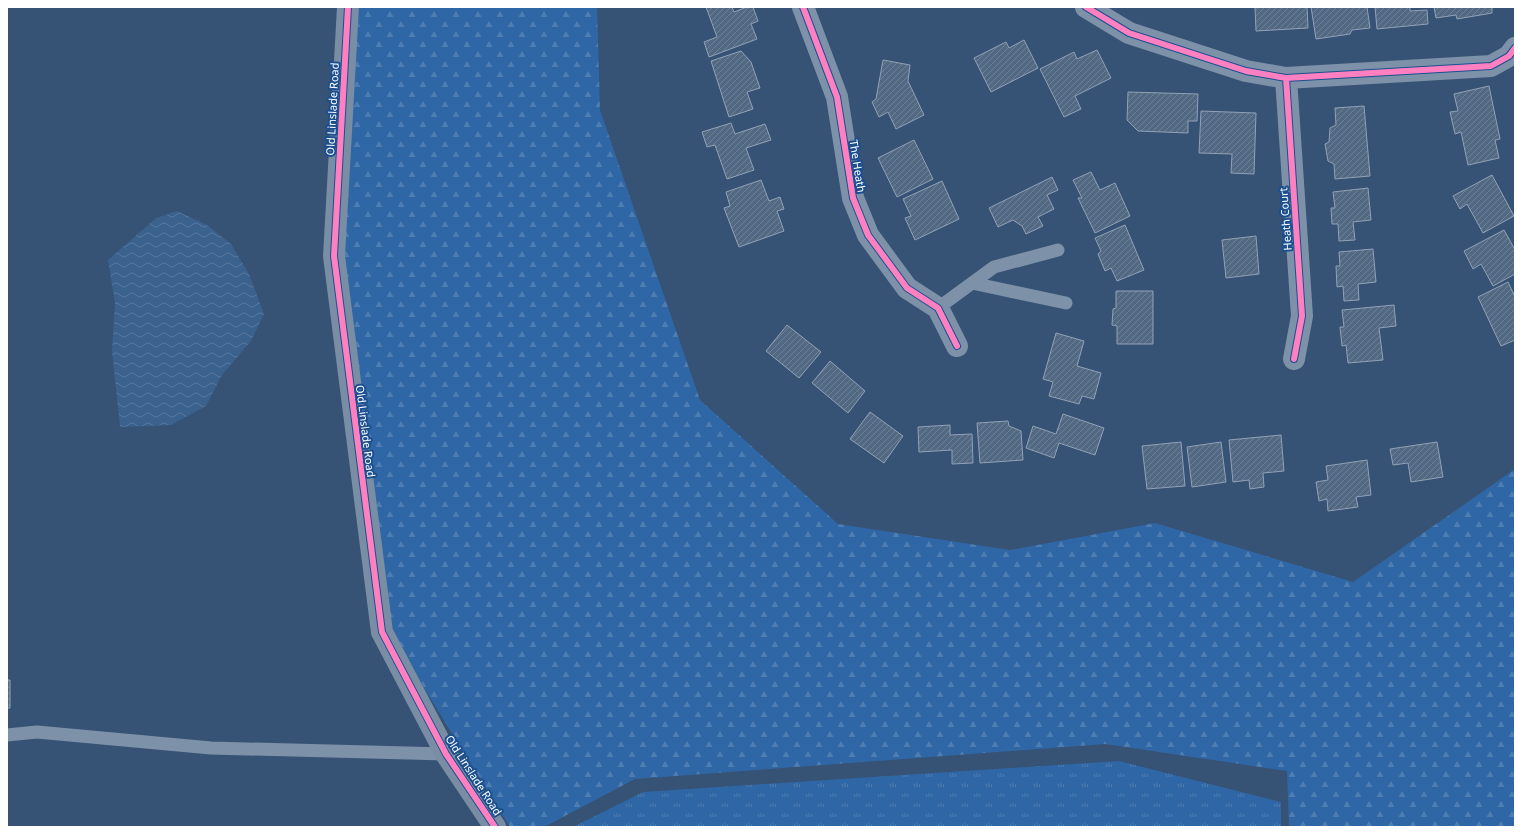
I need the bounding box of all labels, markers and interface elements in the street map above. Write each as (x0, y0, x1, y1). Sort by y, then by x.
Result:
street label: Old Linslade Road (322, 62, 342, 156)
street label: The Heath (846, 139, 870, 193)
street label: Heath Court (1275, 187, 1295, 251)
street label: Old Linslade Road (353, 384, 379, 478)
street label: Old Linslade Road (442, 732, 506, 818)

